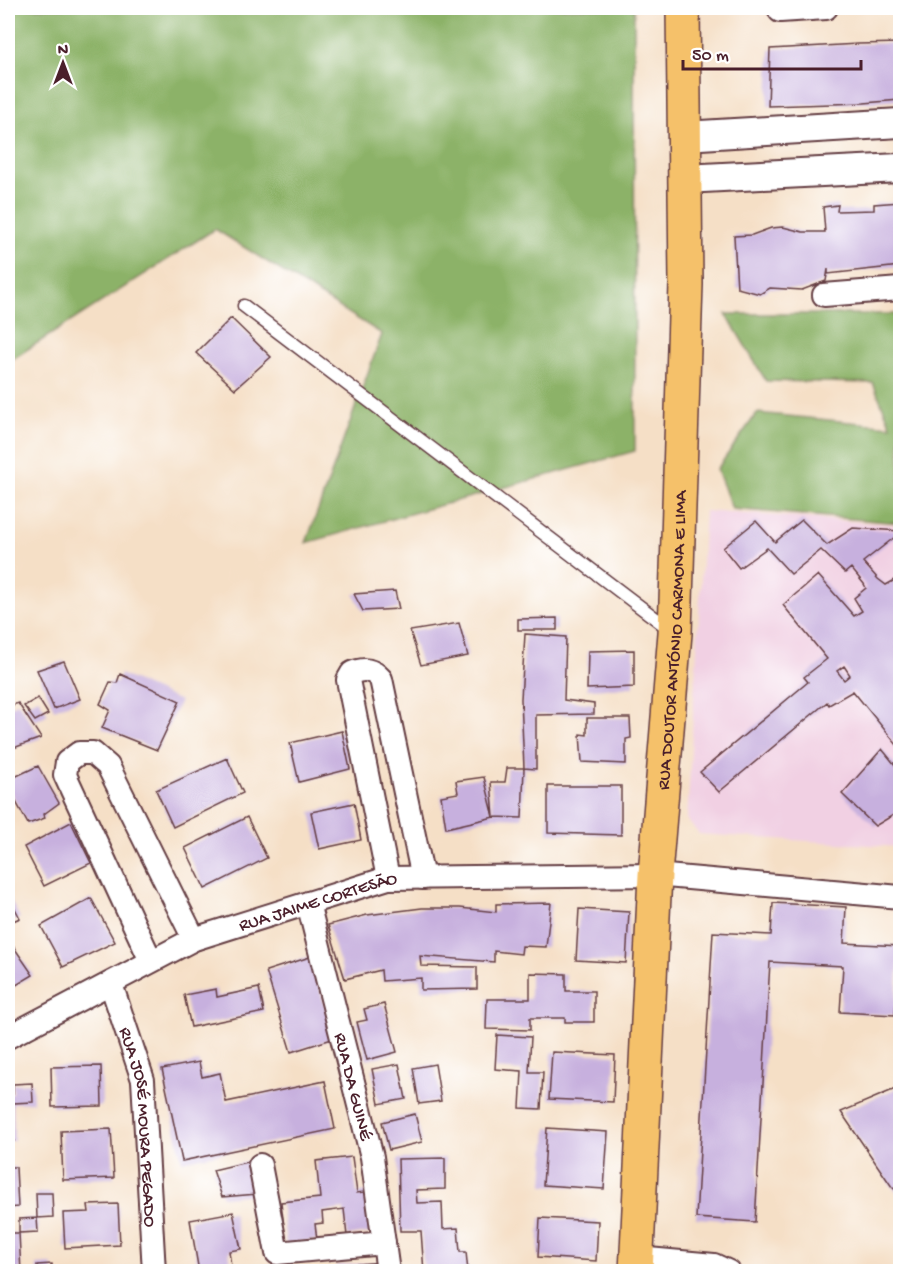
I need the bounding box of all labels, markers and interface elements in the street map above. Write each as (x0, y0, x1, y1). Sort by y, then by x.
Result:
north arrow (33, 33, 93, 93)
scale bar (683, 33, 862, 71)
text: N (58, 42, 69, 61)
text: 50 m (692, 46, 729, 67)
street label: RUA DOUTOR ANTÓNIO CARMONA E LIMA (654, 489, 693, 791)
street label: RUA JAIME CORTESÃO (237, 870, 397, 937)
street label: RUA JOSÉ MOURA PEGADO (113, 1025, 159, 1228)
street label: RUA DA GUINÉ (328, 1031, 376, 1144)

